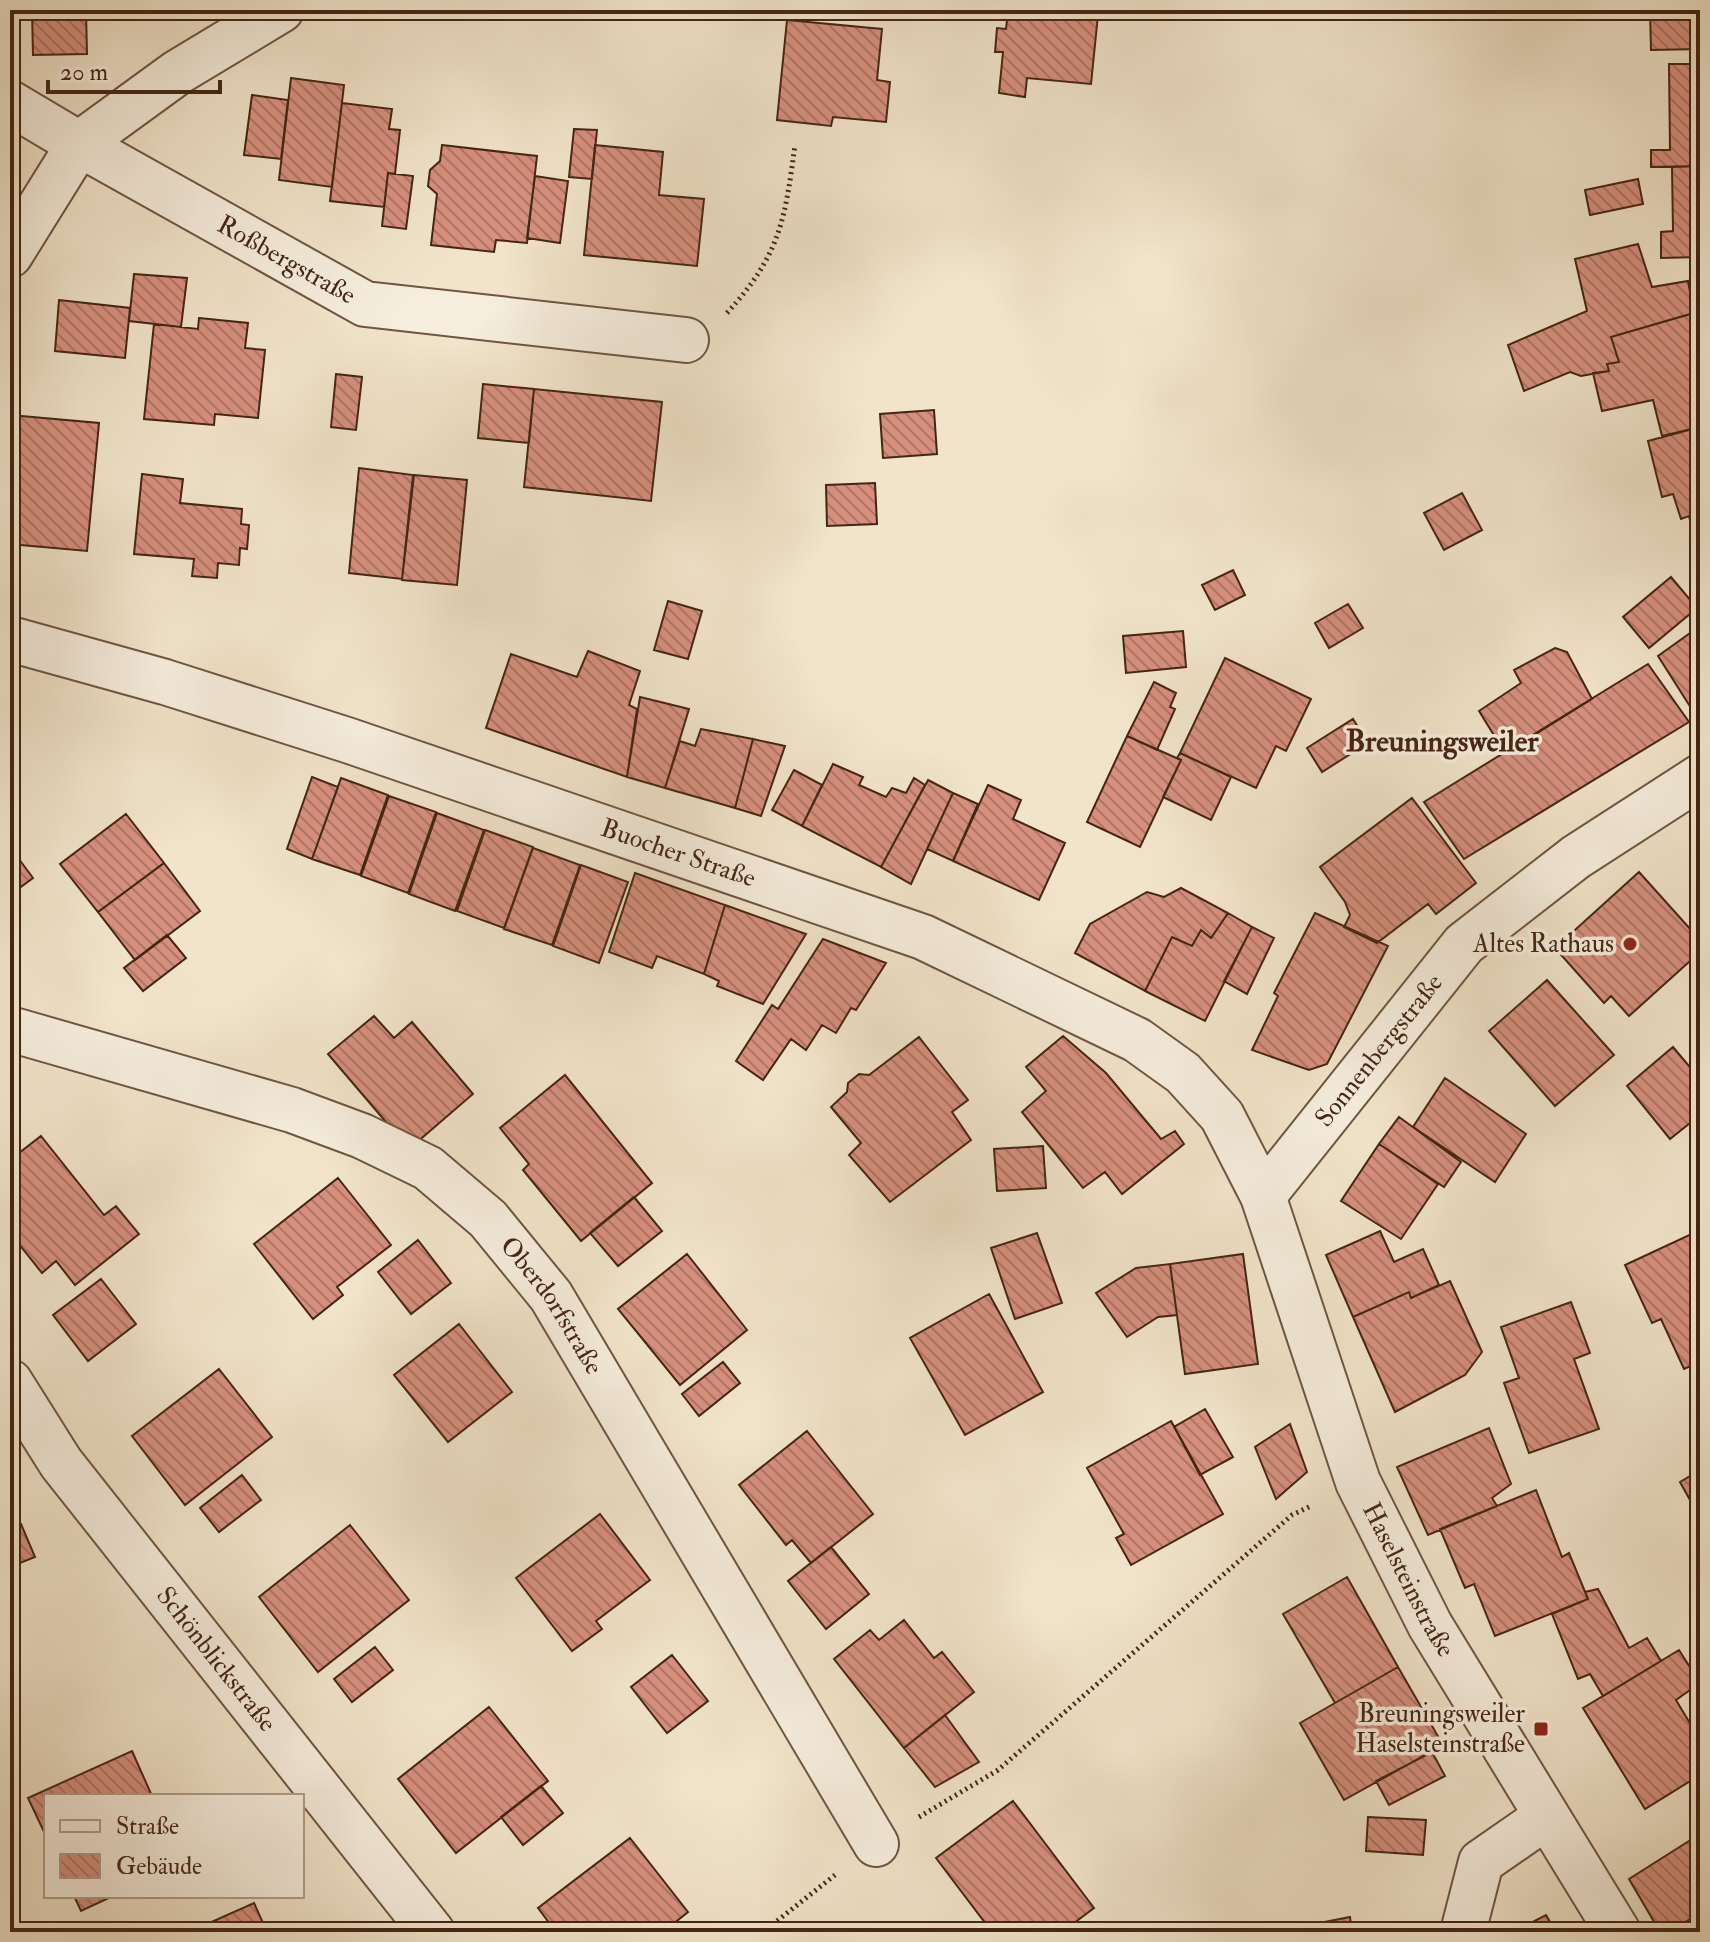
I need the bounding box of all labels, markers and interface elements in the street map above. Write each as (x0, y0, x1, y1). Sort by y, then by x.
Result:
scale bar (48, 44, 220, 94)
text: 20 m (60, 57, 109, 88)
street label: Roßbergstraße (212, 209, 361, 312)
district label: Breuningsweiler (1346, 723, 1539, 760)
street label: Buocher Straße (597, 812, 760, 895)
place label: Altes Rathaus (1472, 928, 1614, 960)
marker: Altes Rathaus (1621, 935, 1639, 953)
street label: Sonnenbergstraße (1308, 968, 1450, 1134)
street label: Oberdorfstraße (493, 1230, 610, 1380)
street label: Haselsteinstraße (1355, 1497, 1462, 1663)
street label: Schönblickstraße (149, 1580, 283, 1738)
place label: Breuningsweiler Haselsteinstraße (1355, 1698, 1525, 1760)
marker: Breuningsweiler Haselsteinstraße (1532, 1720, 1550, 1738)
legend (44, 1794, 304, 1898)
text: Straße (116, 1811, 179, 1842)
text: Gebäude (116, 1851, 202, 1882)

